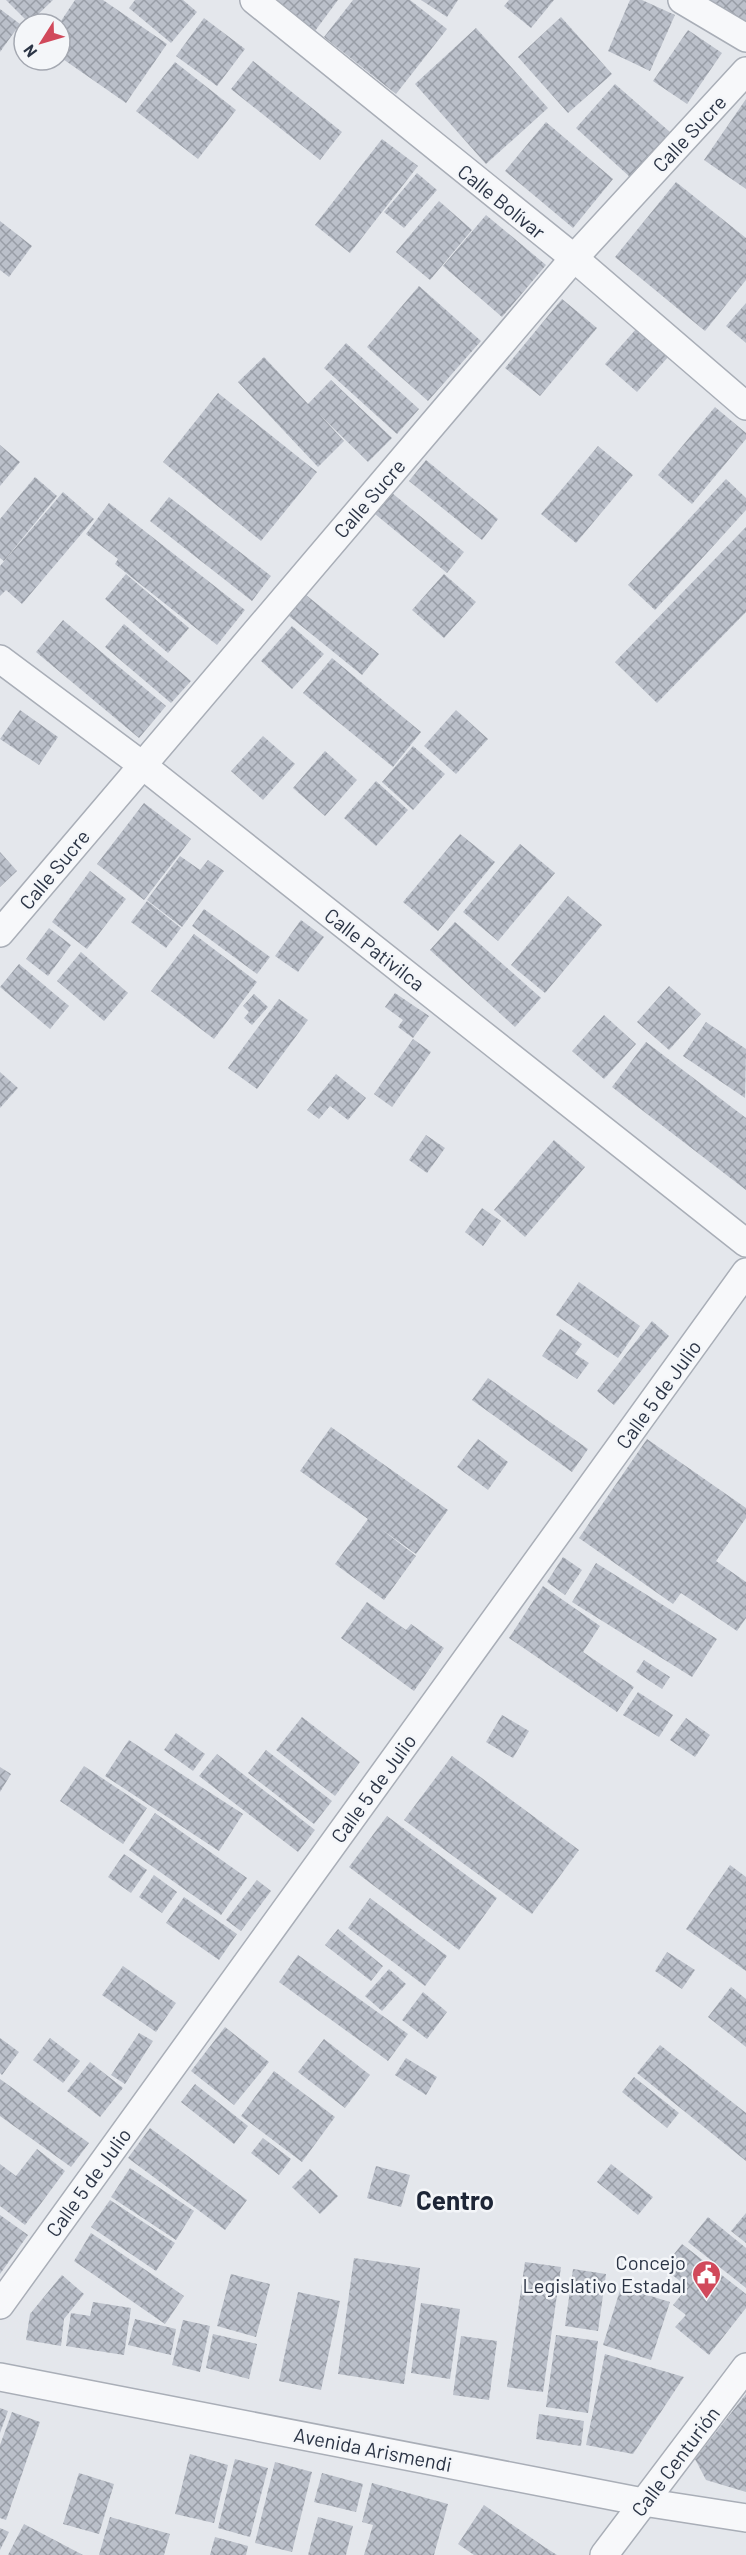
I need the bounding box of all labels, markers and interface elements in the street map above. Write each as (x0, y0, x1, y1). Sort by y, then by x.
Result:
north arrow (12, 12, 72, 72)
text: N (19, 41, 40, 61)
street label: Calle Sucre (647, 89, 731, 177)
street label: Calle Bolívar (454, 159, 550, 243)
street label: Calle Sucre (328, 454, 410, 542)
street label: Calle Sucre (14, 824, 94, 914)
street label: Calle Pativilca (320, 903, 430, 995)
street label: Calle 5 de Julio (610, 1335, 706, 1453)
street label: Calle 5 de Julio (325, 1729, 421, 1847)
street label: Calle 5 de Julio (40, 2123, 136, 2241)
district label: Centro (416, 2184, 494, 2215)
place label: Concejo Legislativo Estadal (522, 2250, 686, 2297)
public building icon: Concejo Legislativo Estadal (691, 2258, 723, 2300)
street label: Calle Centurión (626, 2401, 724, 2521)
street label: Avenida Arismendi (292, 2422, 454, 2476)

